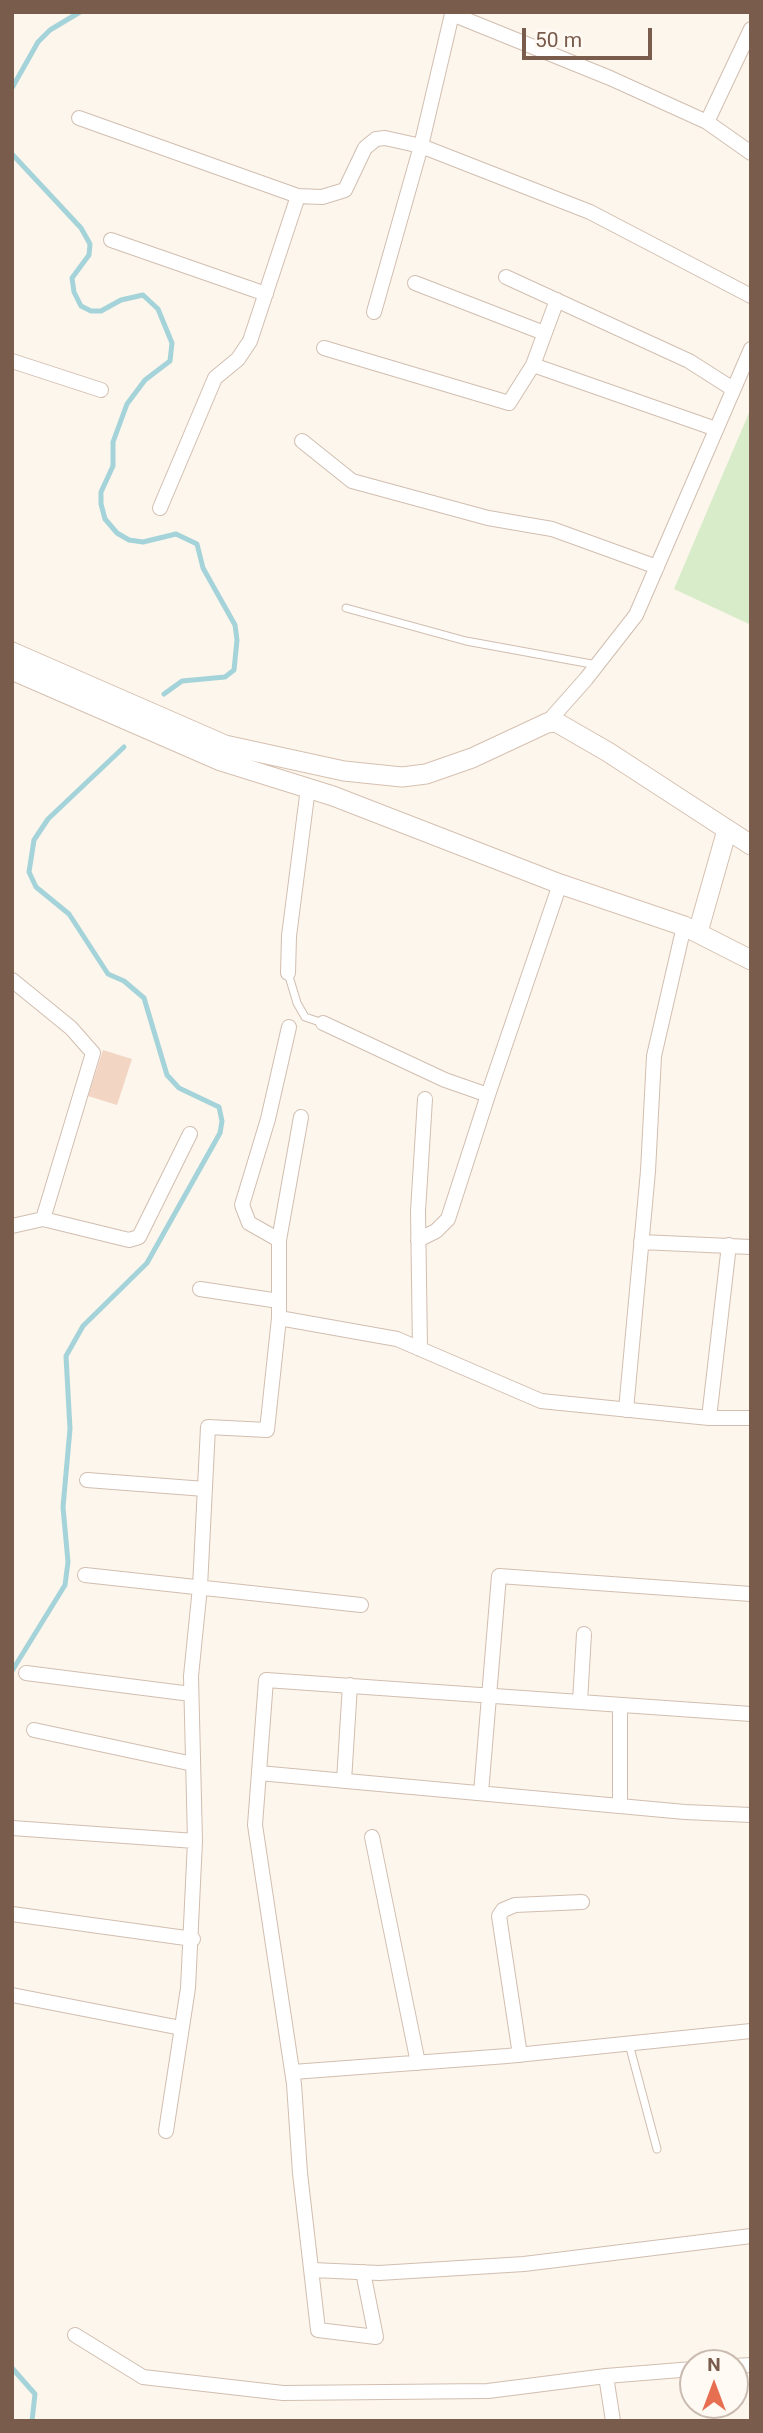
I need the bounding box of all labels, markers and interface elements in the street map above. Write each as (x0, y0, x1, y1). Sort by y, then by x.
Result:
scale bar (525, 14, 654, 58)
text: 50 m (535, 28, 582, 52)
north arrow (679, 2349, 749, 2419)
text: N (707, 2353, 721, 2376)

